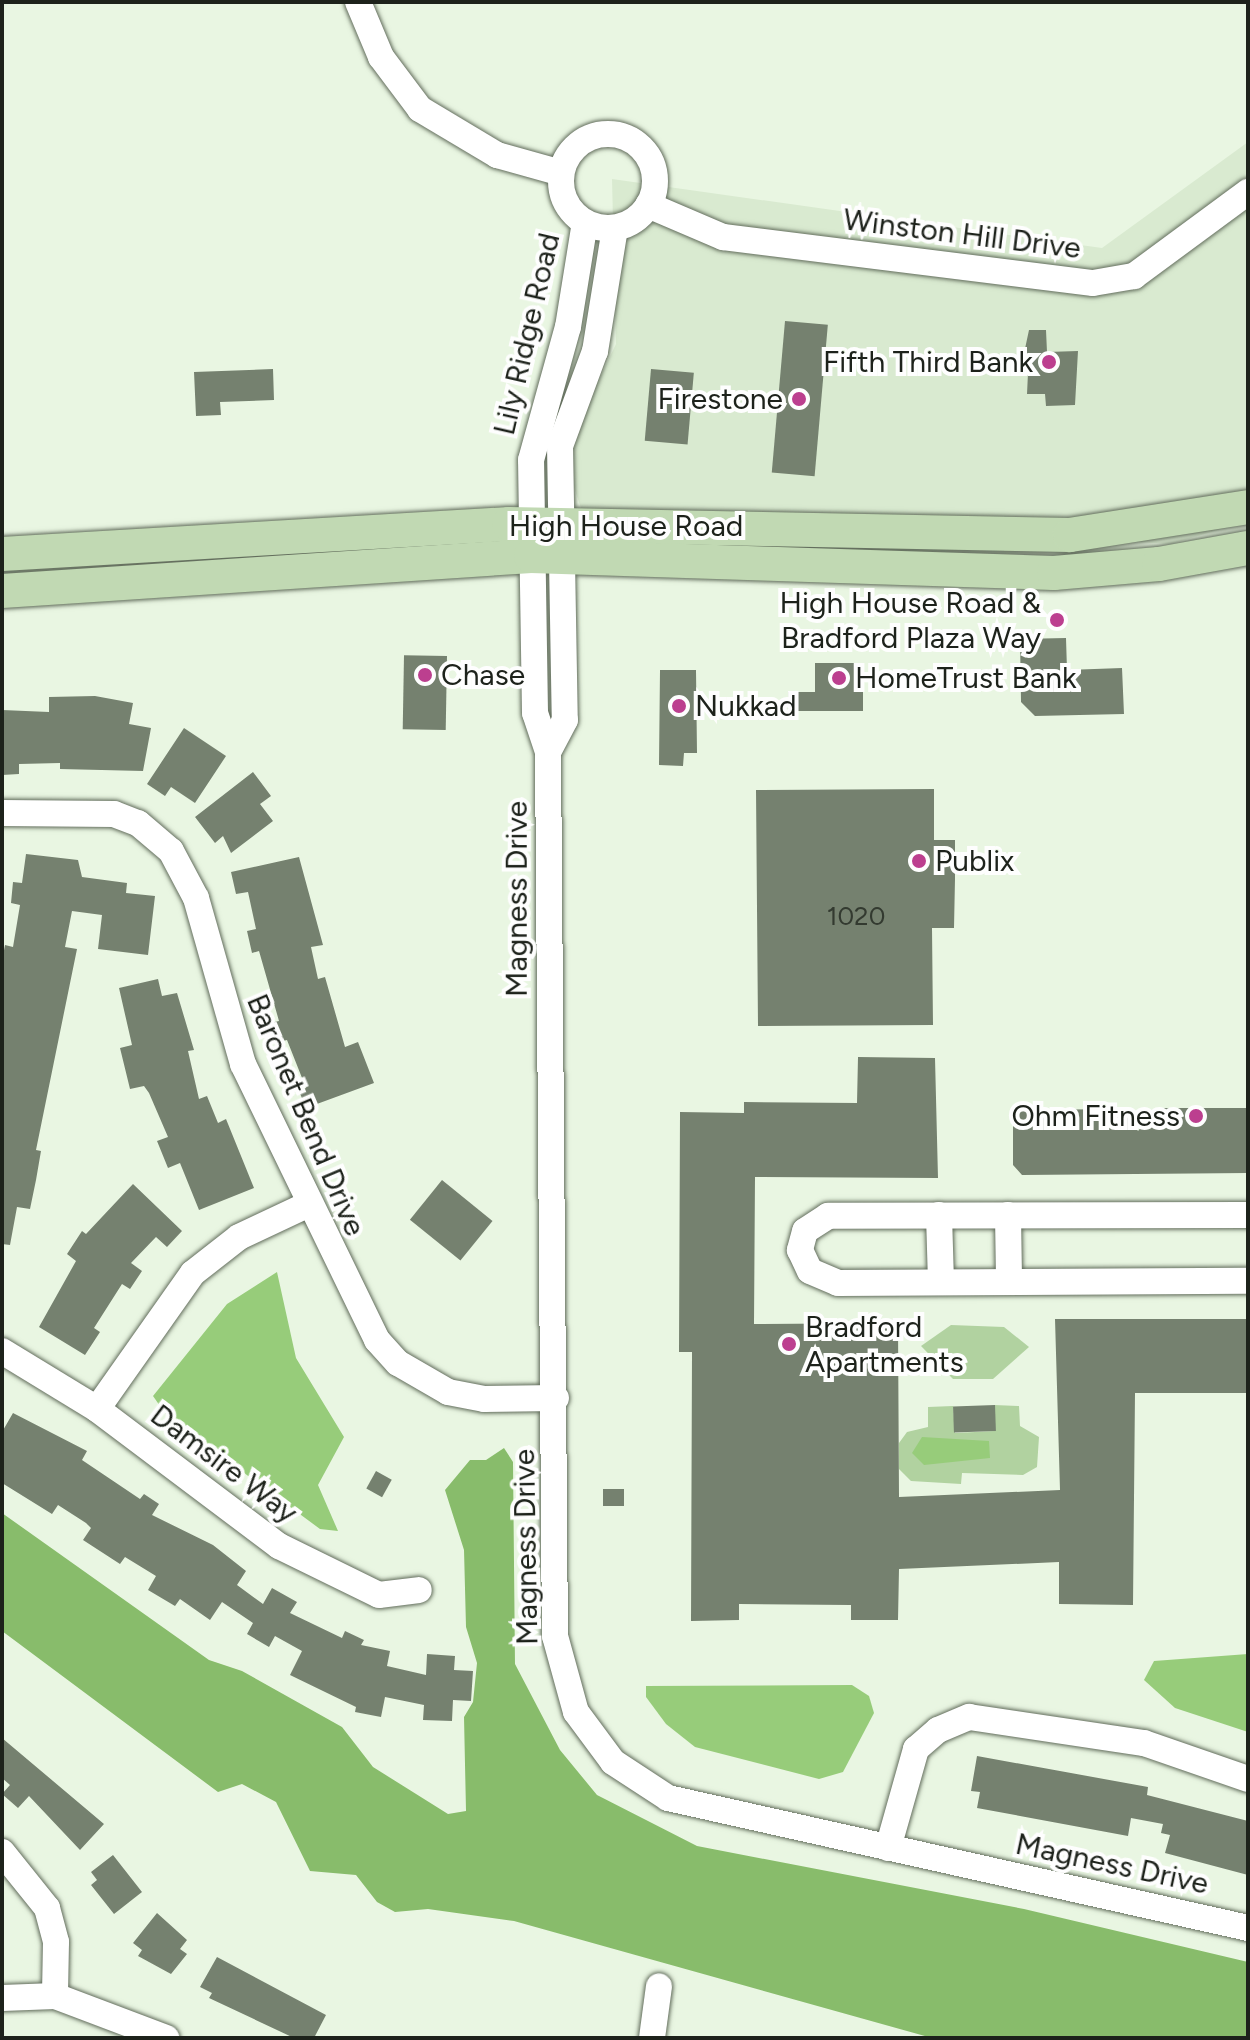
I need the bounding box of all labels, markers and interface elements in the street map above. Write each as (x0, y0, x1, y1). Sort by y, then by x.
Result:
street label: Winston Hill Drive (841, 202, 1083, 266)
street label: Lily Ridge Road (486, 230, 568, 438)
place label: Fifth Third Bank (823, 344, 1033, 380)
marker: Fifth Third Bank (1040, 353, 1058, 371)
place label: Firestone (657, 381, 783, 417)
marker: Firestone (790, 390, 808, 408)
street label: High House Road (509, 508, 743, 544)
place label: High House Road & Bradford Plaza Way (780, 585, 1041, 656)
marker: High House Road & Bradford Plaza Way (1048, 611, 1066, 629)
place label: Chase (441, 657, 525, 693)
place label: HomeTrust Bank (855, 660, 1077, 696)
marker: Chase (416, 666, 434, 684)
marker: HomeTrust Bank (830, 669, 848, 687)
place label: Nukkad (695, 688, 797, 724)
marker: Nukkad (670, 697, 688, 715)
street label: Magness Drive (499, 801, 535, 997)
place label: Publix (935, 843, 1014, 879)
marker: Publix (910, 852, 928, 870)
house number: 1020 (827, 901, 885, 933)
street label: Baronet Bend Drive (239, 989, 373, 1241)
place label: Ohm Fitness (1011, 1098, 1180, 1134)
marker: Ohm Fitness (1187, 1107, 1205, 1125)
place label: Bradford Apartments (805, 1309, 964, 1380)
marker: Bradford Apartments (780, 1335, 798, 1353)
street label: Damsire Way (143, 1397, 305, 1531)
street label: Magness Drive (506, 1449, 546, 1645)
street label: Magness Drive (1012, 1826, 1212, 1902)

